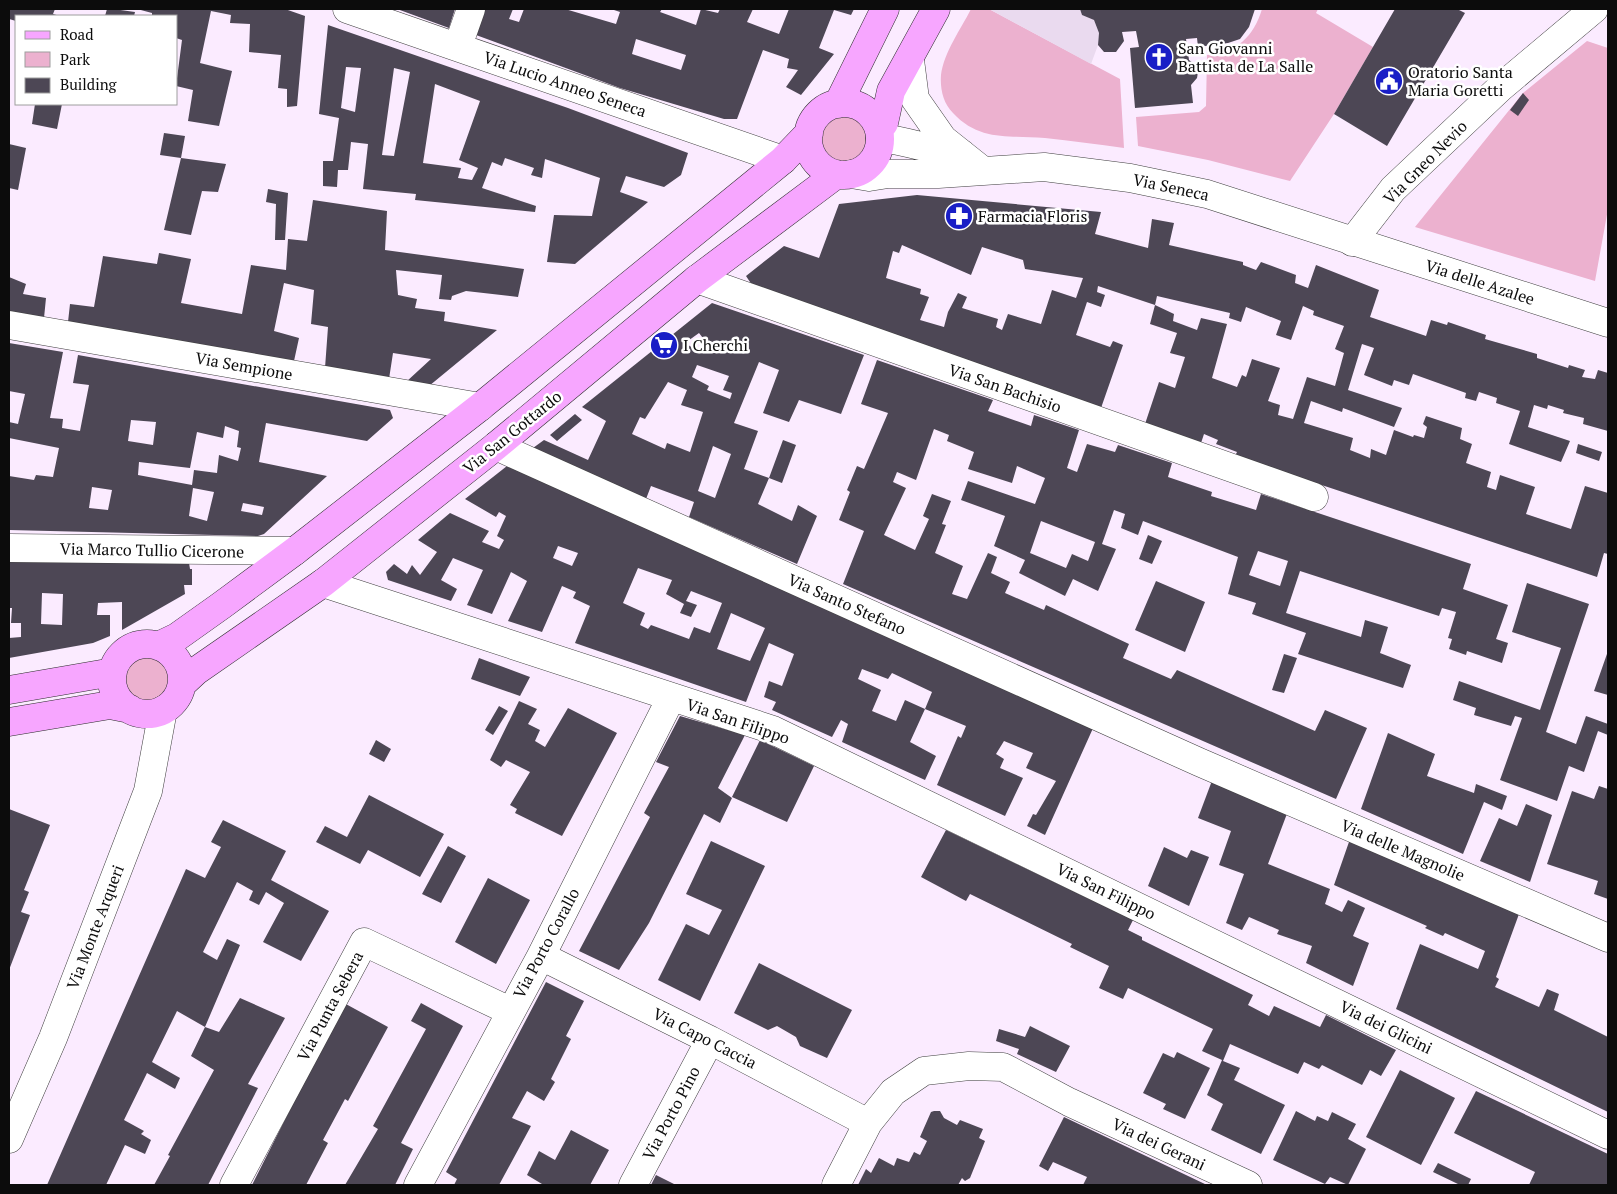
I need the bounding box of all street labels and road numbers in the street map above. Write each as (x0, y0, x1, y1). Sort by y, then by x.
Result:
street label: Via Lucio Anneo Seneca (481, 46, 649, 122)
street label: Via Gneo Nevio (1378, 115, 1472, 209)
street label: Via Seneca (1131, 168, 1211, 206)
street label: Via delle Azalee (1423, 254, 1537, 310)
street label: Via Sempione (194, 347, 294, 385)
street label: Via San Bachisio (946, 358, 1064, 418)
street label: Via San Gottardo (458, 385, 566, 479)
street label: Via Marco Tullio Cicerone (60, 537, 244, 563)
street label: Via Santo Stefano (785, 568, 910, 640)
street label: Via San Filippo (683, 693, 793, 749)
street label: Via delle Magnolie (1338, 814, 1468, 886)
street label: Via San Filippo (1053, 857, 1159, 925)
street label: Via Monte Arqueri (61, 861, 129, 992)
street label: Via Porto Corallo (508, 884, 584, 1002)
street label: Via Punta Sebera (292, 947, 368, 1065)
street label: Via dei Glicini (1336, 995, 1436, 1059)
street label: Via Capo Caccia (649, 1002, 761, 1074)
street label: Via Porto Pino (637, 1062, 705, 1164)
street label: Via dei Gerani (1109, 1113, 1210, 1175)

